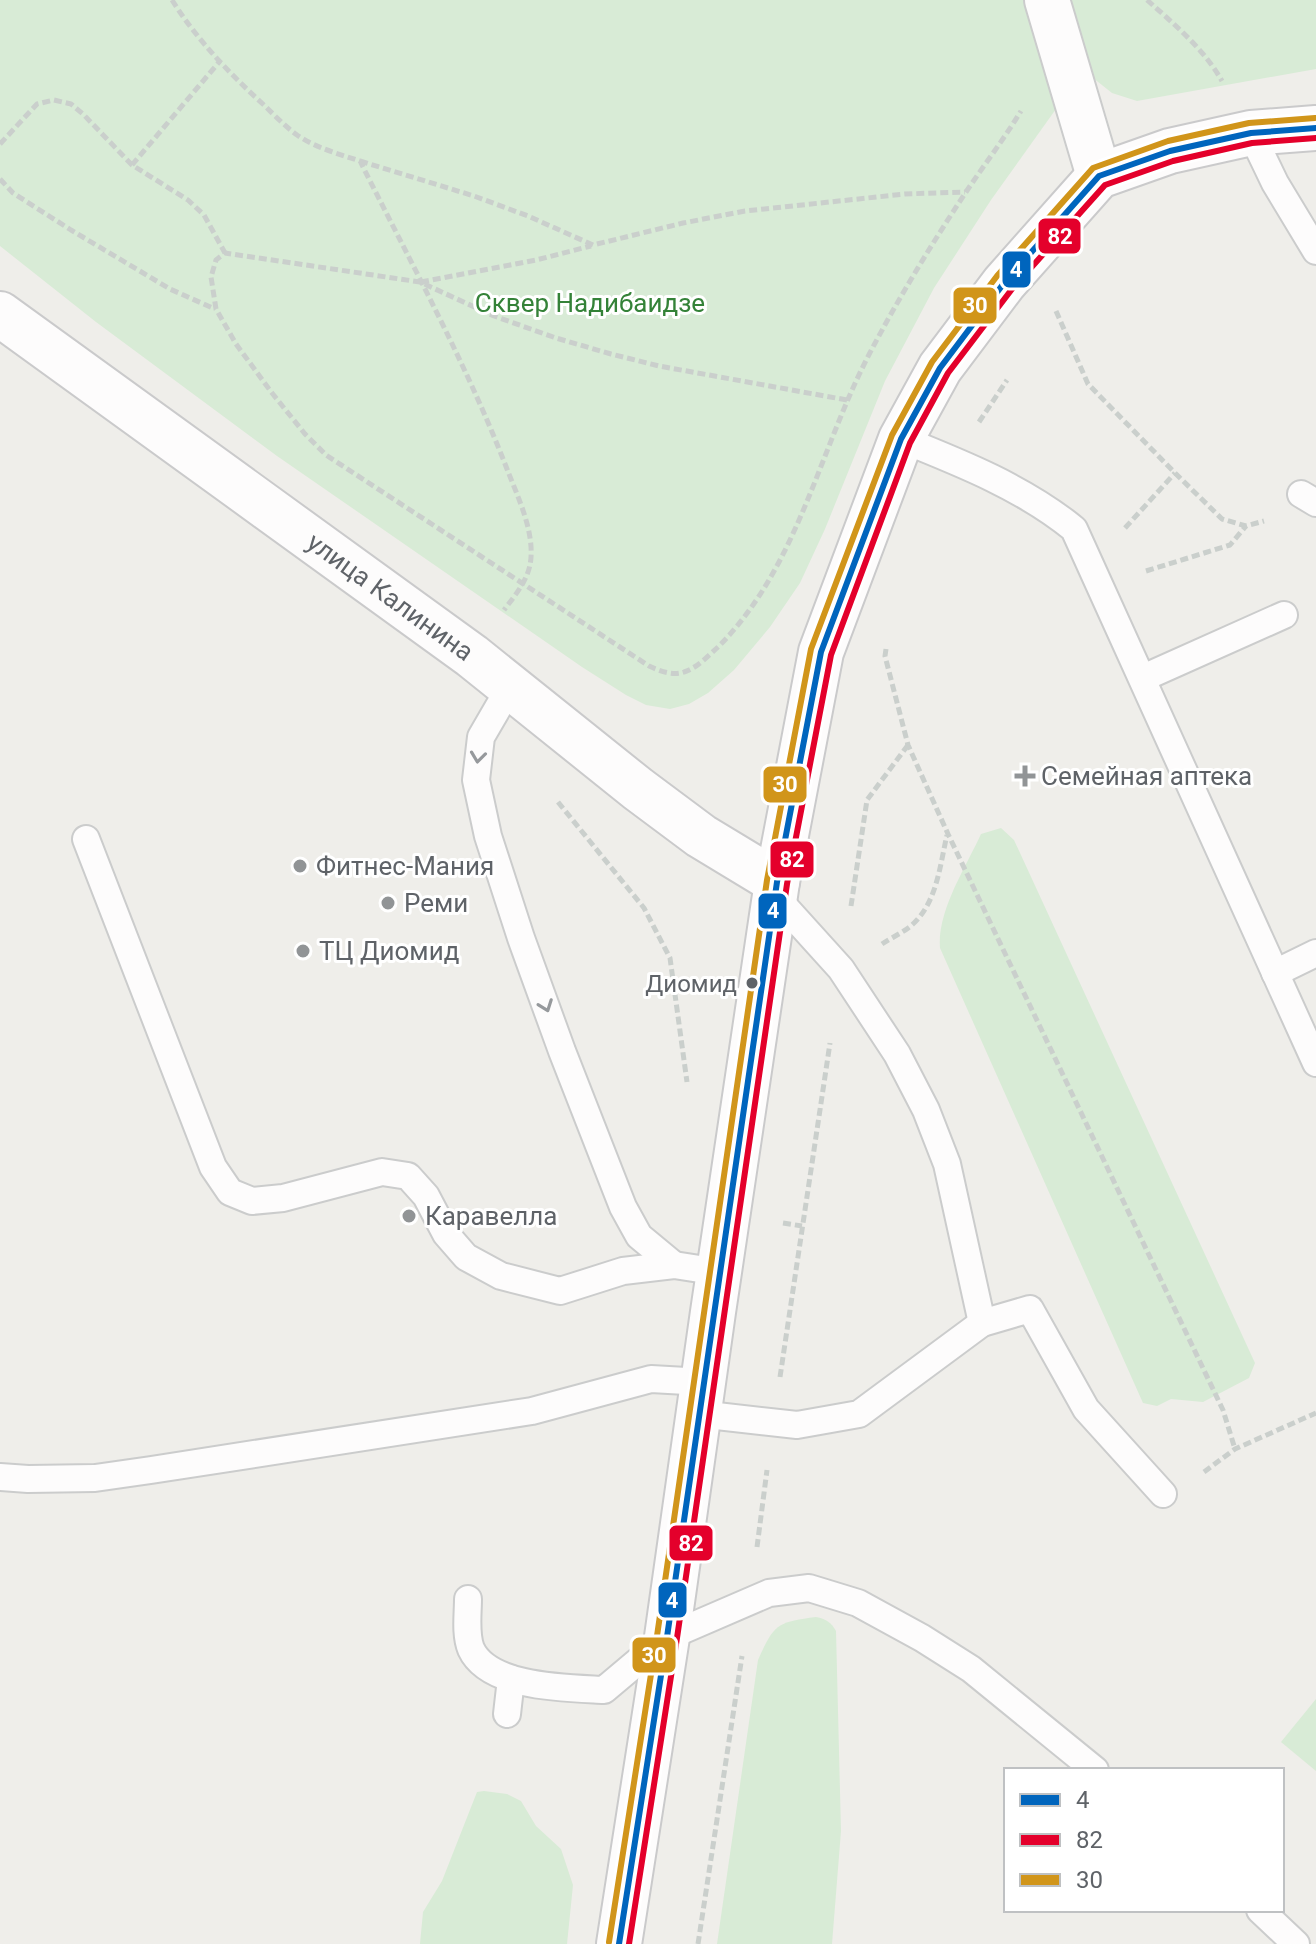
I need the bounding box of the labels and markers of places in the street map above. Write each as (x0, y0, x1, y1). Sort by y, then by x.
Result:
place label: Семейная аптека (1041, 761, 1252, 791)
marker: Семейная аптека (1016, 767, 1034, 785)
place label: Фитнес-Мания (316, 851, 494, 881)
marker: Фитнес-Мания (291, 857, 309, 875)
place label: Реми (404, 888, 468, 918)
marker: Реми (379, 894, 397, 912)
place label: ТЦ Диомид (319, 936, 459, 966)
marker: ТЦ Диомид (294, 942, 312, 960)
place label: Диомид (645, 970, 737, 998)
marker: Диомид (744, 975, 760, 991)
place label: Каравелла (425, 1201, 557, 1231)
marker: Каравелла (400, 1207, 418, 1225)

